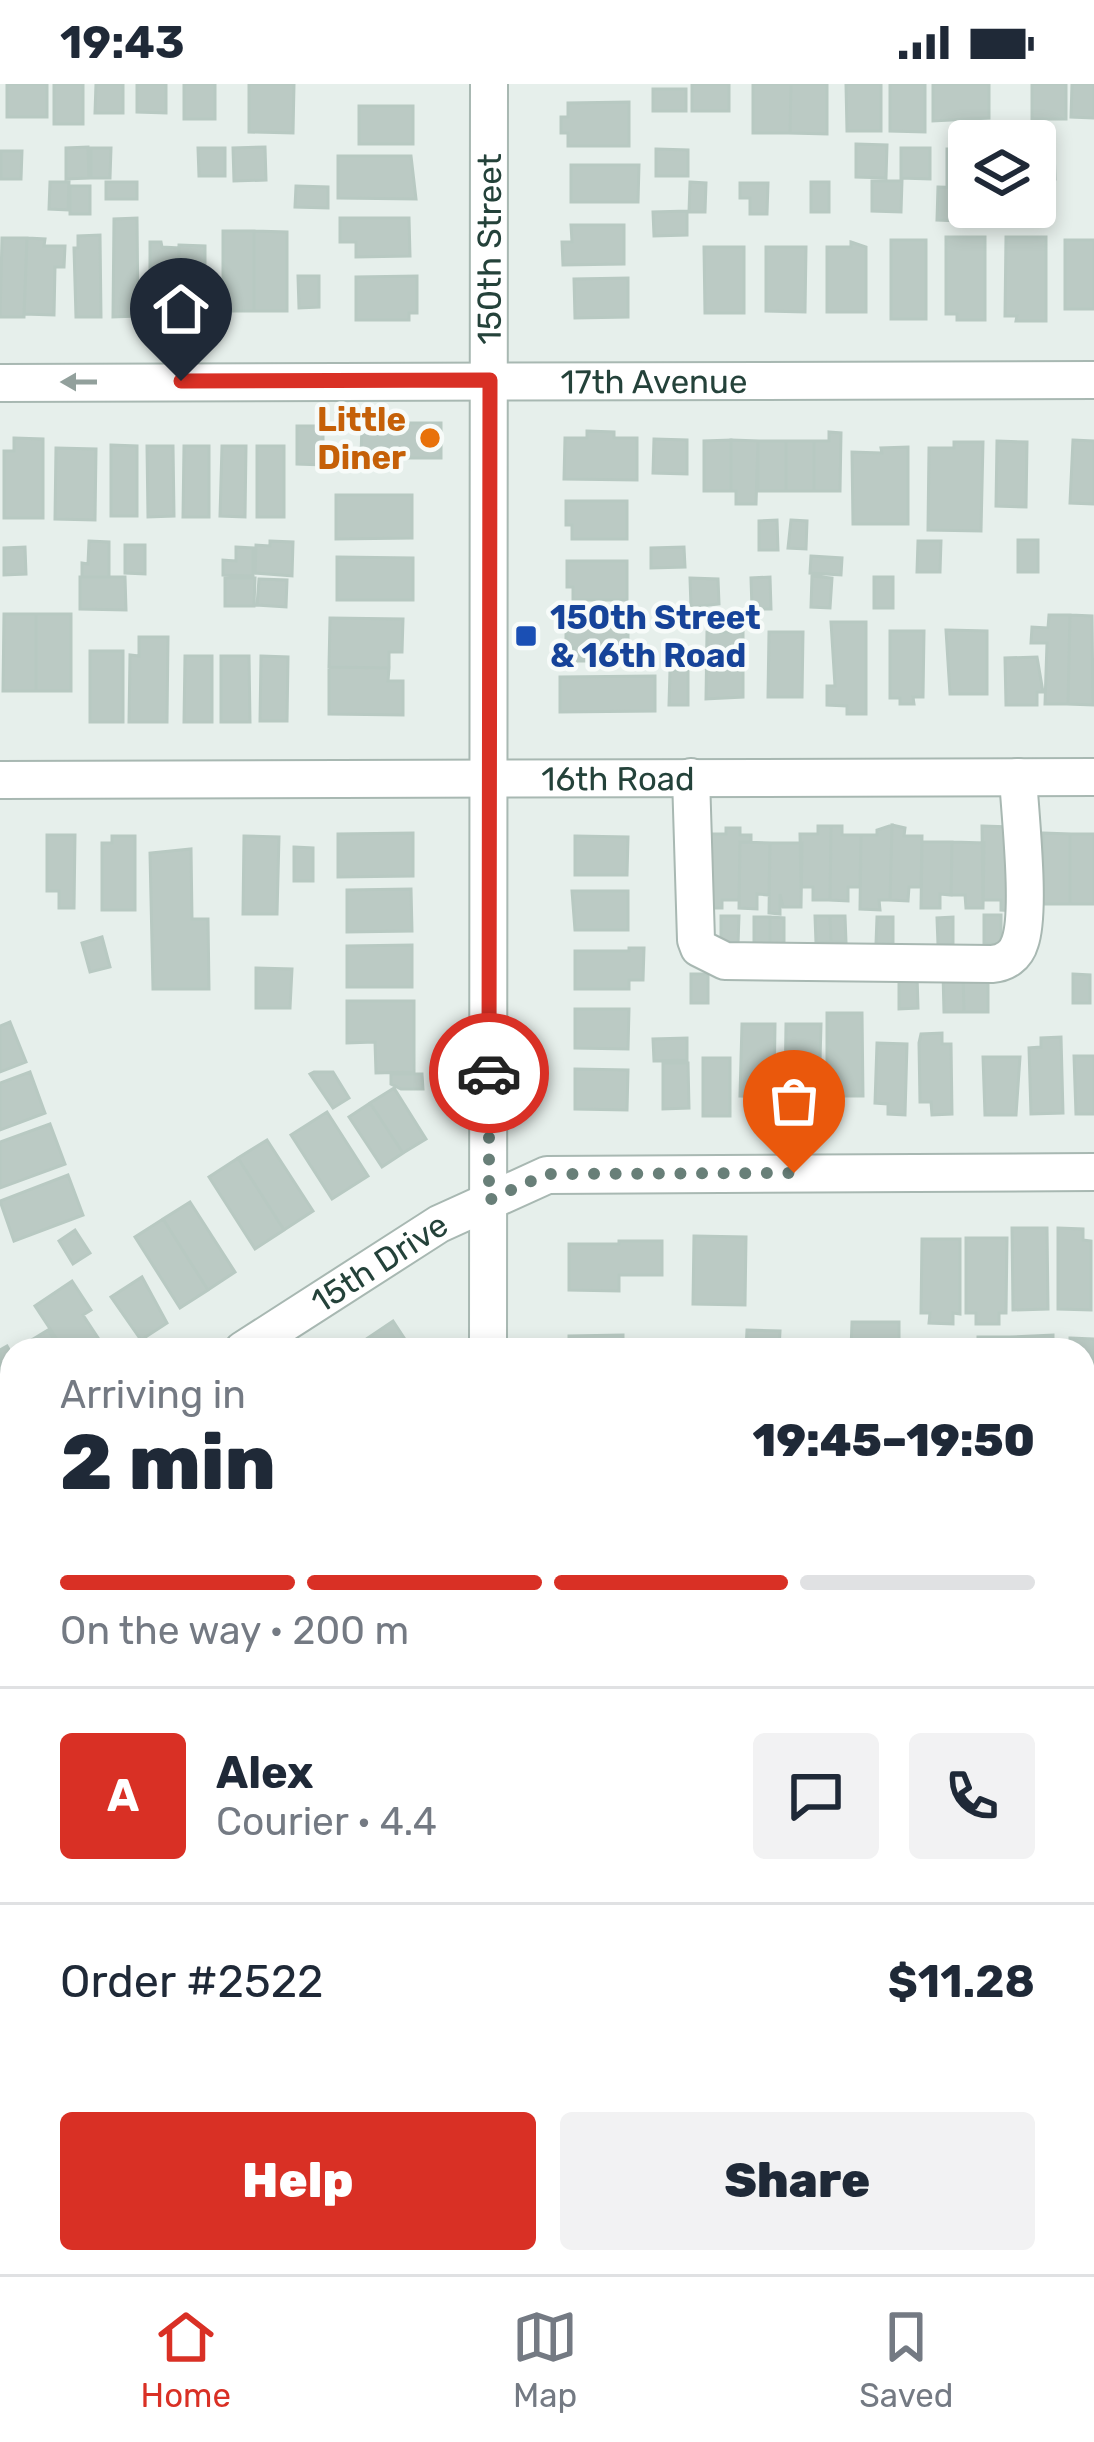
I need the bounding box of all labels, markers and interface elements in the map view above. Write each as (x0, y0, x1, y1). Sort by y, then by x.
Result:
text: 19:43 (60, 16, 185, 69)
map controls (948, 120, 1056, 228)
button: layers (948, 120, 1056, 228)
street label: 150th Street (470, 153, 509, 345)
pin (130, 258, 232, 381)
icon: home (148, 276, 214, 342)
street label: 17th Avenue (560, 362, 748, 401)
one-way arrow (59, 372, 97, 392)
place label: Little Diner (317, 400, 406, 477)
marker: Little Diner (417, 425, 443, 451)
place label: 150th Street & 16th Road (550, 598, 761, 675)
marker: 150th Street & 16th Road (513, 623, 539, 649)
street label: 16th Road (541, 759, 695, 799)
courier (429, 1013, 549, 1133)
icon: car (456, 1040, 522, 1106)
pin (743, 1050, 845, 1173)
icon: bag (761, 1068, 827, 1134)
street label: 15th Drive (304, 1205, 455, 1321)
text: Arriving in (60, 1372, 246, 1418)
text: 19:45–19:50 (753, 1414, 1035, 1467)
text: 2 min (60, 1416, 276, 1509)
text: On the way · 200 m (60, 1608, 409, 1654)
button: chat (753, 1733, 879, 1859)
button: phone (909, 1733, 1035, 1859)
text: Alex (216, 1746, 314, 1799)
text: A (107, 1769, 139, 1822)
text: Courier · 4.4 (216, 1799, 437, 1845)
text: Order #2522 (60, 1955, 324, 2008)
text: $11.28 (888, 1955, 1035, 2008)
button: Help (60, 2112, 536, 2250)
button: Share (560, 2112, 1035, 2250)
tab: Home (141, 2304, 231, 2415)
tab: Map (512, 2304, 578, 2415)
tab: Saved (859, 2304, 953, 2415)

